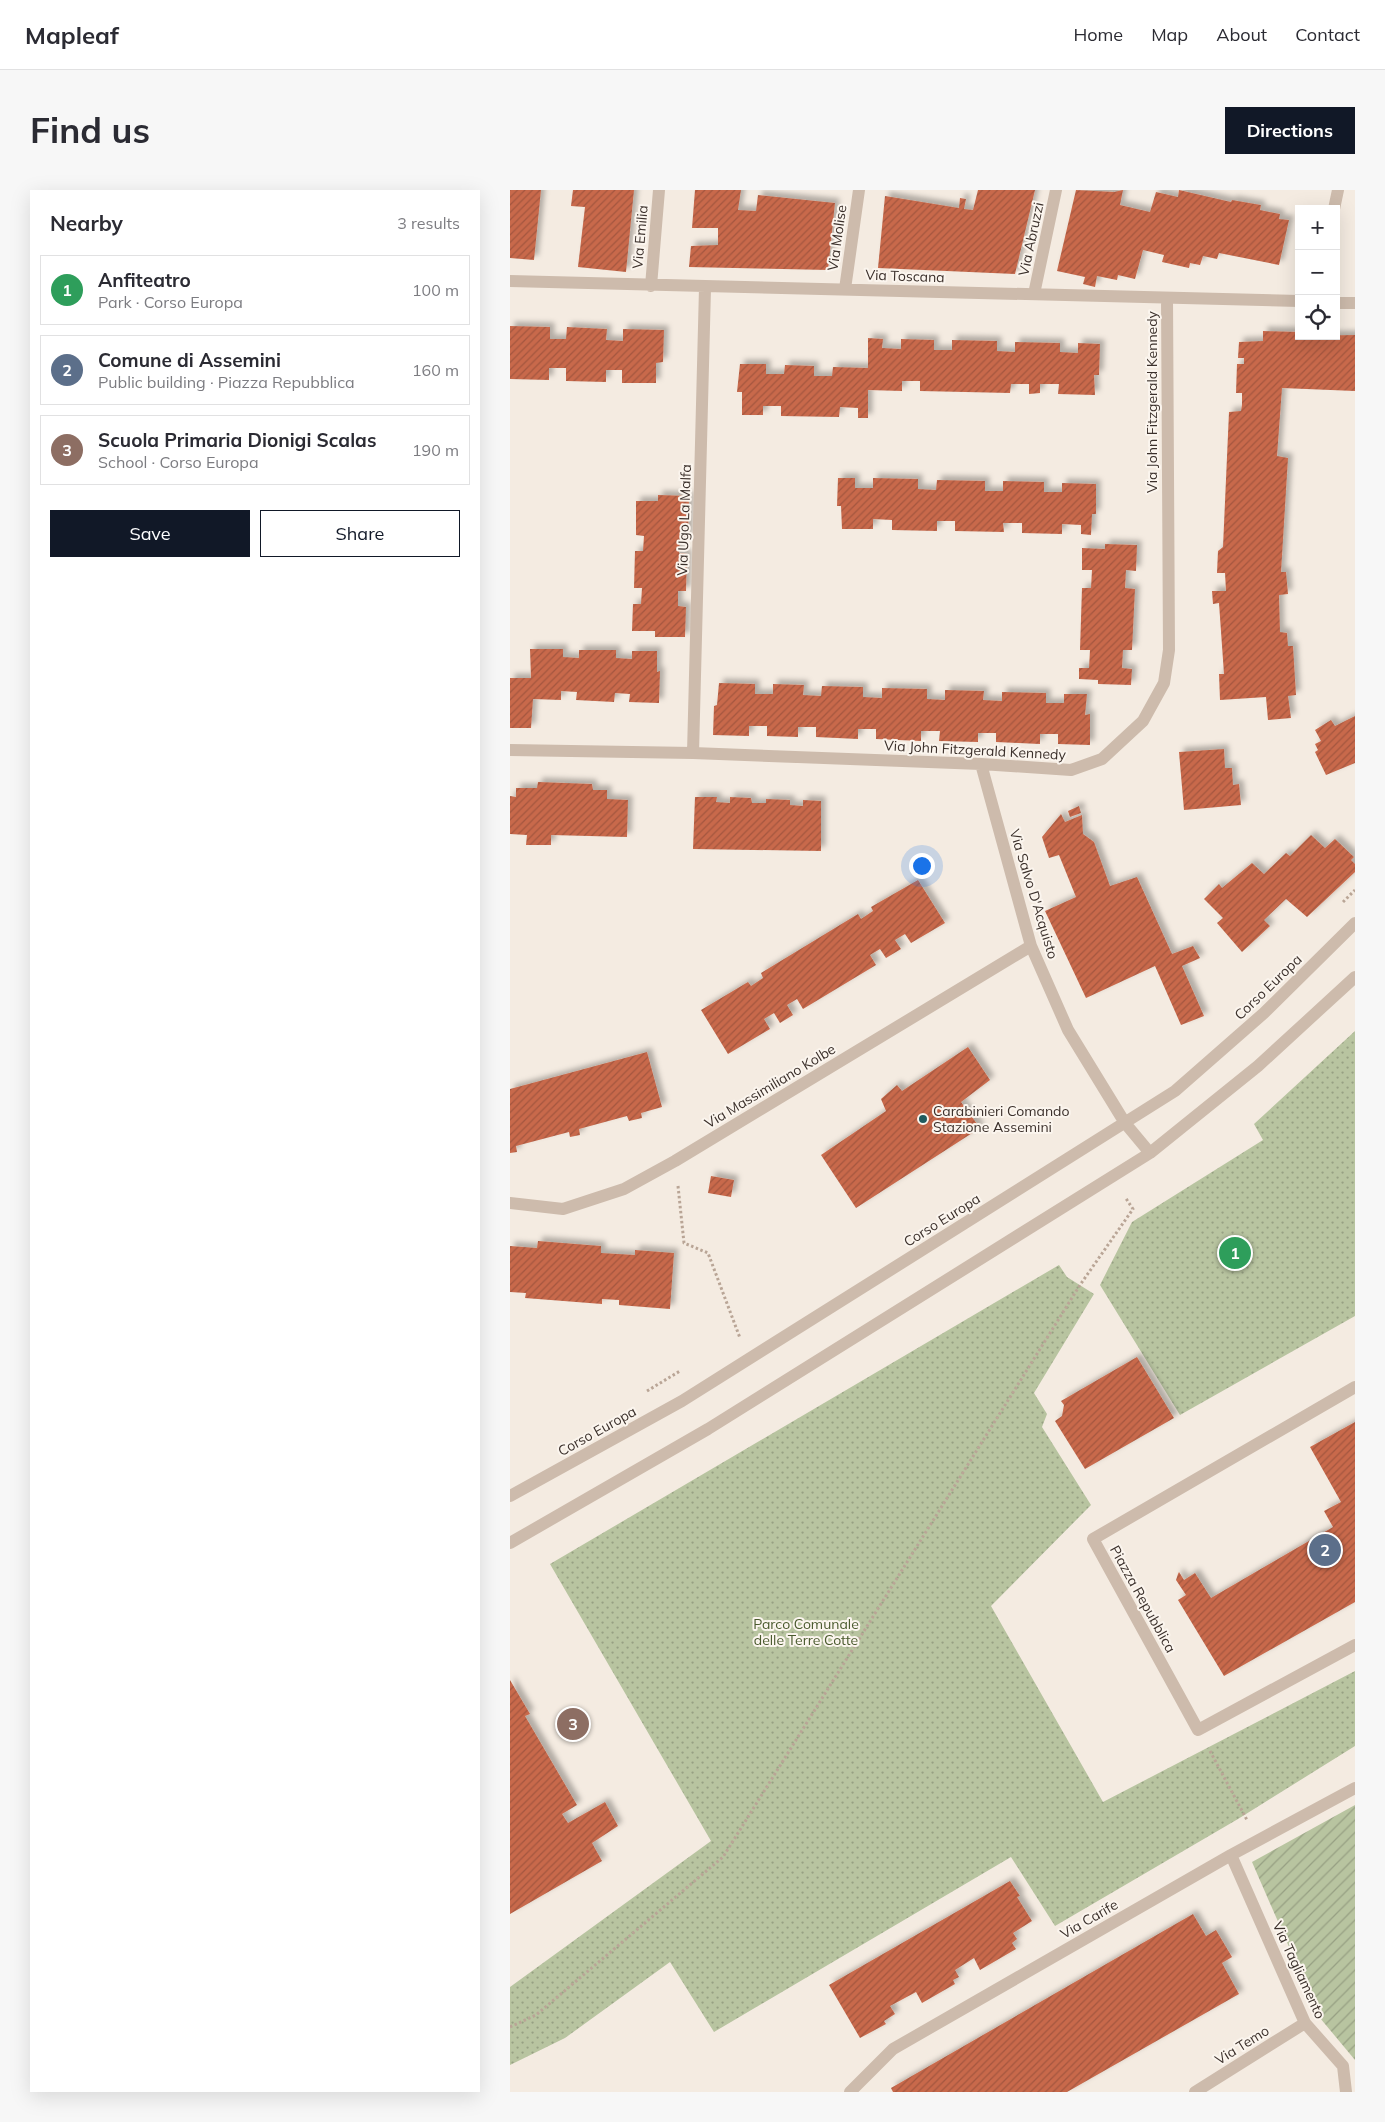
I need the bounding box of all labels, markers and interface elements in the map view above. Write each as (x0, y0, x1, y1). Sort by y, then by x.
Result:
text: Mapleaf (25, 20, 119, 50)
text: Home (1073, 23, 1123, 46)
text: Map (1151, 23, 1188, 46)
text: About (1216, 23, 1267, 46)
text: Contact (1295, 23, 1360, 46)
button: Directions (1225, 107, 1355, 154)
text: Find us (30, 108, 150, 152)
street label: Via Abruzzi (1014, 201, 1048, 277)
street label: Via Emilia (628, 204, 652, 270)
street label: Via Molise (823, 204, 851, 272)
map controls (1295, 205, 1340, 340)
button: + (1295, 205, 1340, 250)
text: Nearby (50, 210, 123, 236)
text: 3 results (397, 213, 460, 233)
button: − (1295, 250, 1340, 295)
street label: Via Toscana (865, 266, 945, 286)
text: Anfiteatro (98, 268, 191, 292)
text: 1 (62, 280, 72, 300)
text: 100 m (412, 280, 459, 300)
text: Park · Corso Europa (98, 292, 243, 312)
button: locate (1295, 295, 1340, 340)
street label: Via John Fitzgerald Kennedy (1143, 310, 1161, 493)
text: Comune di Assemini (98, 348, 281, 372)
text: 2 (62, 360, 72, 380)
text: 160 m (412, 360, 459, 380)
text: Public building · Piazza Repubblica (98, 372, 355, 392)
text: Scuola Primaria Dionigi Scalas (98, 428, 376, 452)
text: 3 (62, 440, 72, 460)
text: 190 m (412, 440, 459, 460)
text: School · Corso Europa (98, 452, 259, 472)
street label: Via Ugo La Malfa (673, 464, 695, 576)
button: Save (50, 510, 250, 557)
button: Share (260, 510, 460, 557)
street label: Via John Fitzgerald Kennedy (884, 736, 1067, 764)
street label: Via Salvo D'Acquisto (1006, 827, 1062, 961)
your location (909, 853, 935, 879)
street label: Corso Europa (1231, 950, 1305, 1024)
street label: Via Massimiliano Kolbe (701, 1040, 839, 1132)
place label: Carabinieri Comando Stazione Assemini (933, 1102, 1069, 1136)
marker: Carabinieri Comando Stazione Assemini (917, 1113, 929, 1125)
street label: Corso Europa (900, 1189, 984, 1251)
pin: 1 (1219, 1234, 1251, 1272)
street label: Corso Europa (555, 1402, 639, 1460)
pin: 2 (1309, 1531, 1341, 1569)
street label: Piazza Repubblica (1106, 1542, 1180, 1656)
park label: Parco Comunale delle Terre Cotte (753, 1615, 859, 1649)
pin: 3 (557, 1705, 589, 1743)
street label: Via Carife (1057, 1895, 1121, 1943)
street label: Via Tagliamento (1269, 1918, 1329, 2022)
street label: Via Temo (1212, 2021, 1272, 2069)

